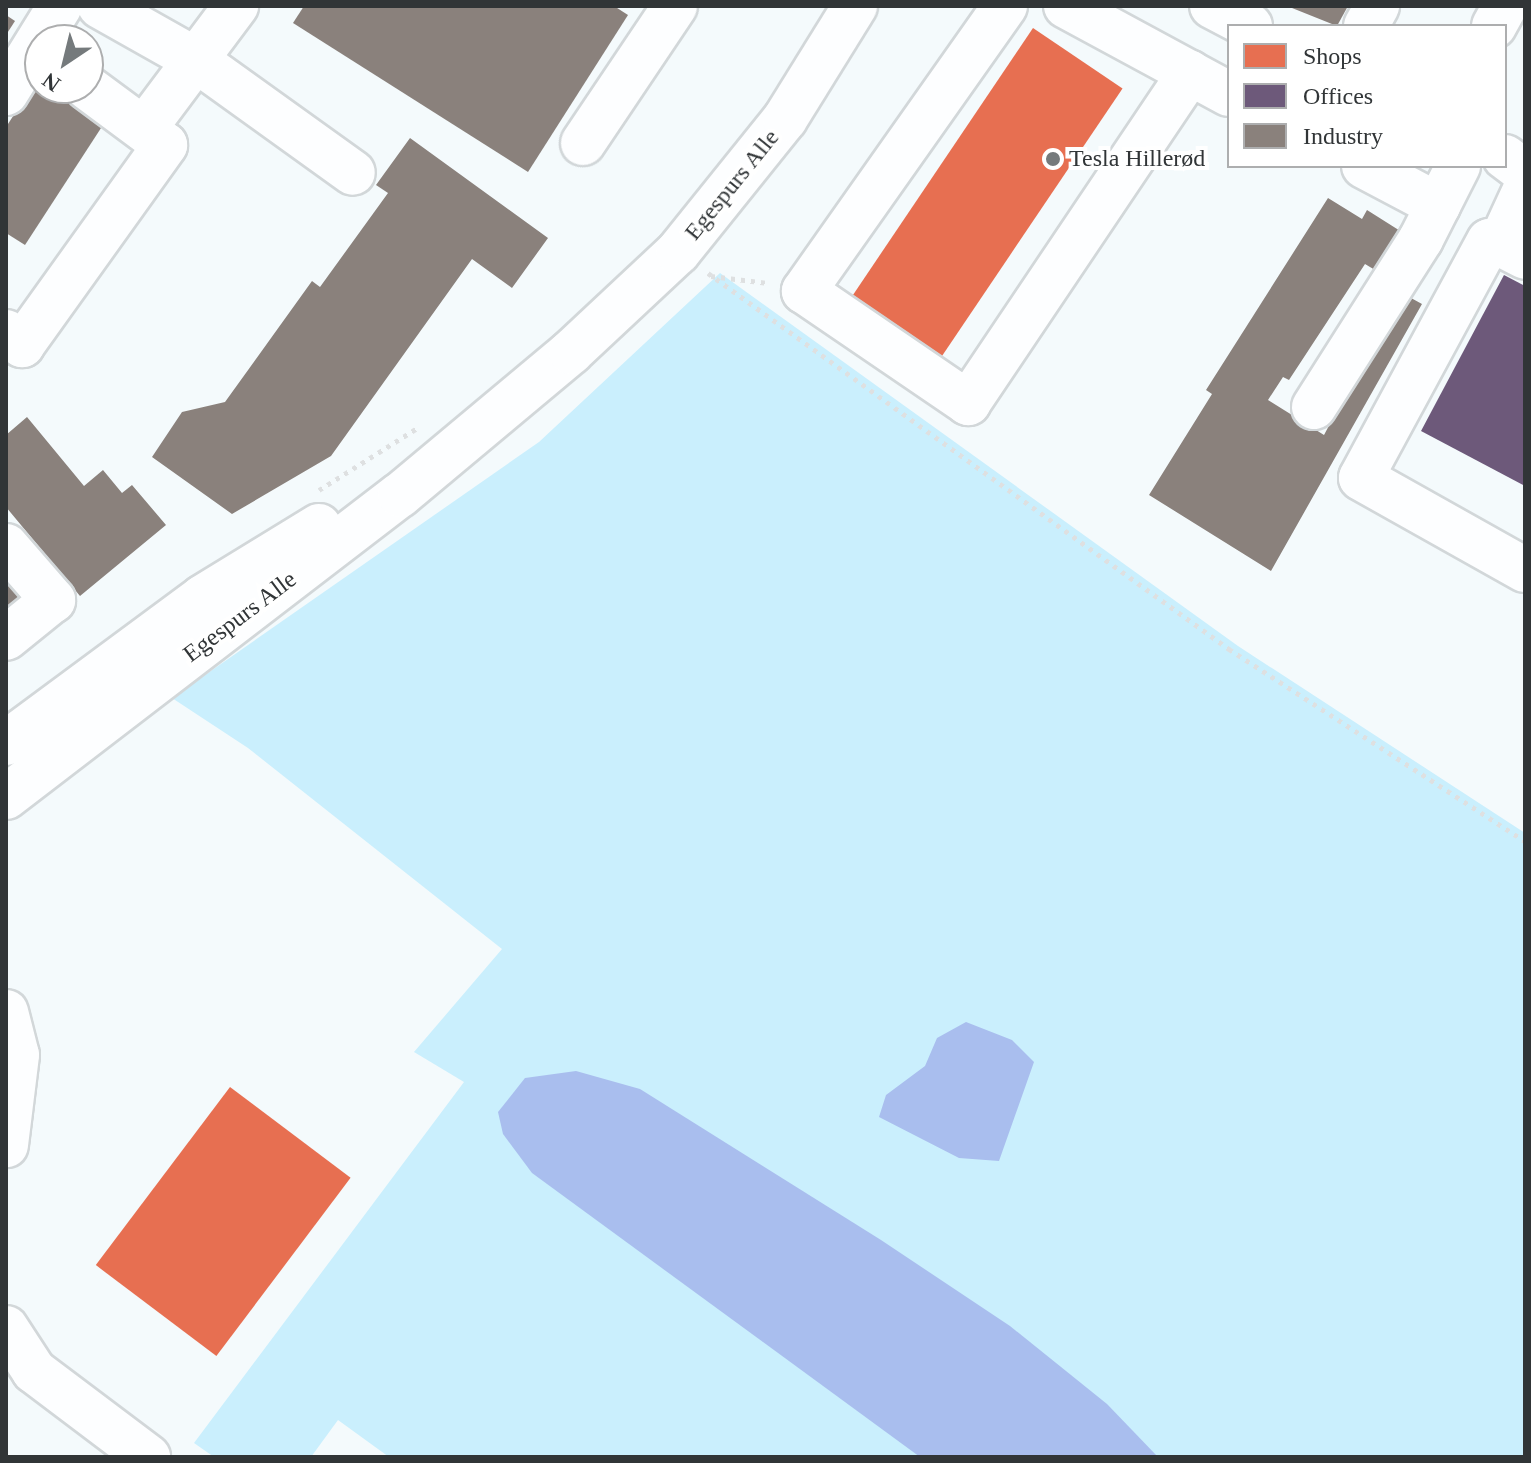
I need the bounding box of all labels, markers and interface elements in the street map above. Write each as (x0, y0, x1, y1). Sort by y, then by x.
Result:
north arrow (24, 24, 104, 104)
legend (1227, 24, 1507, 168)
text: Shops (1303, 43, 1362, 69)
text: N (37, 68, 65, 97)
text: Offices (1303, 83, 1373, 109)
street label: Egespurs Alle (678, 123, 786, 247)
text: Industry (1303, 123, 1383, 149)
place label: Tesla Hillerød (1069, 145, 1205, 173)
marker: Tesla Hillerød (1044, 150, 1062, 168)
street label: Egespurs Alle (177, 565, 303, 669)

